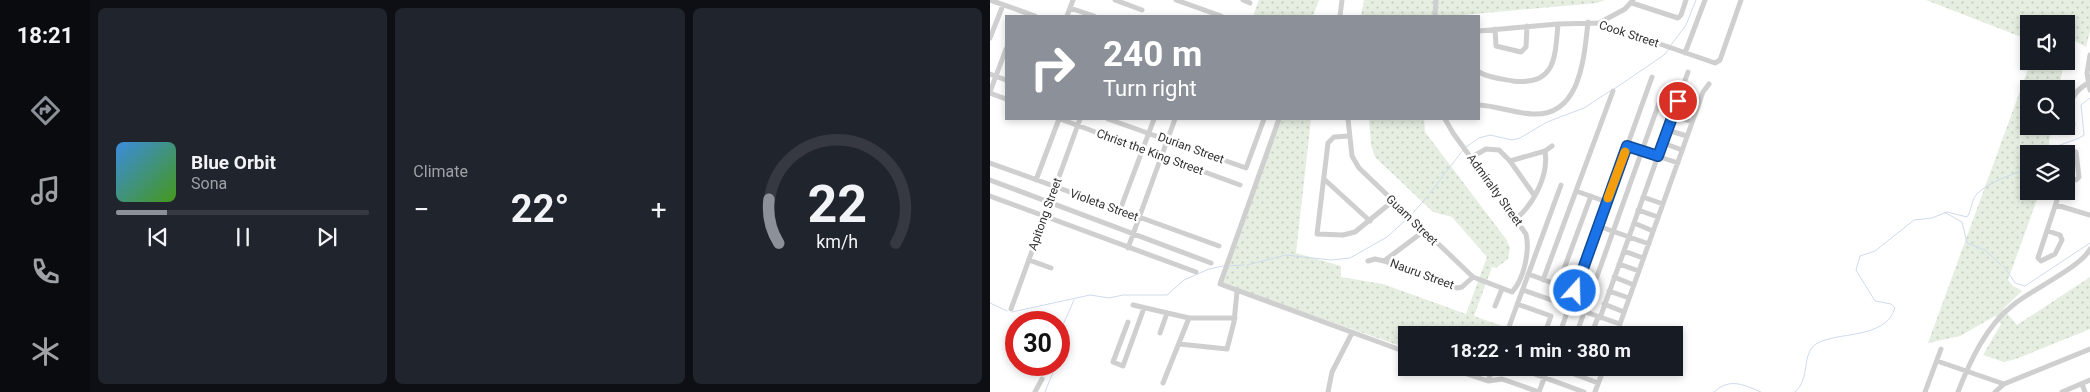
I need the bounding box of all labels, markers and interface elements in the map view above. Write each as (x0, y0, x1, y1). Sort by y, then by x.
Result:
map controls (2020, 15, 2075, 200)
button: sound (2020, 15, 2075, 70)
street label: Cook Street (1597, 18, 1661, 50)
text: 18:21 (17, 23, 73, 48)
text: 240 m (1103, 34, 1202, 75)
icon: right (1020, 35, 1085, 100)
text: Turn right (1103, 76, 1197, 101)
pin (1657, 80, 1699, 122)
button: search (2020, 80, 2075, 135)
icon: arrive (1664, 87, 1692, 115)
icon: directions (28, 93, 63, 128)
street label: Christ the King Street (1095, 126, 1205, 178)
street label: Durian Street (1156, 130, 1226, 166)
button: layers (2020, 145, 2075, 200)
text: Blue Orbit (191, 151, 276, 174)
street label: Admiralty Street (1464, 151, 1526, 229)
text: Climate (413, 162, 468, 181)
icon: music (28, 173, 63, 208)
text: Sona (191, 174, 227, 193)
text: 22 (807, 174, 867, 235)
street label: Apitong Street (1025, 176, 1065, 252)
street label: Violeta Street (1068, 186, 1140, 224)
text: 22° (511, 187, 569, 231)
street label: Guam Street (1383, 192, 1441, 248)
text: − (413, 193, 429, 226)
text: + (651, 193, 667, 226)
icon: previous (144, 223, 172, 251)
icon: pause (229, 223, 257, 251)
icon: next (313, 223, 341, 251)
text: km/h (816, 231, 858, 252)
icon: phone (28, 254, 63, 289)
street label: Nauru Street (1388, 256, 1456, 292)
position arrow (1548, 264, 1600, 316)
speed limit sign: 30 (1005, 311, 1070, 376)
icon: climate (28, 334, 63, 369)
text: 18:22 · 1 min · 380 m (1450, 339, 1631, 362)

